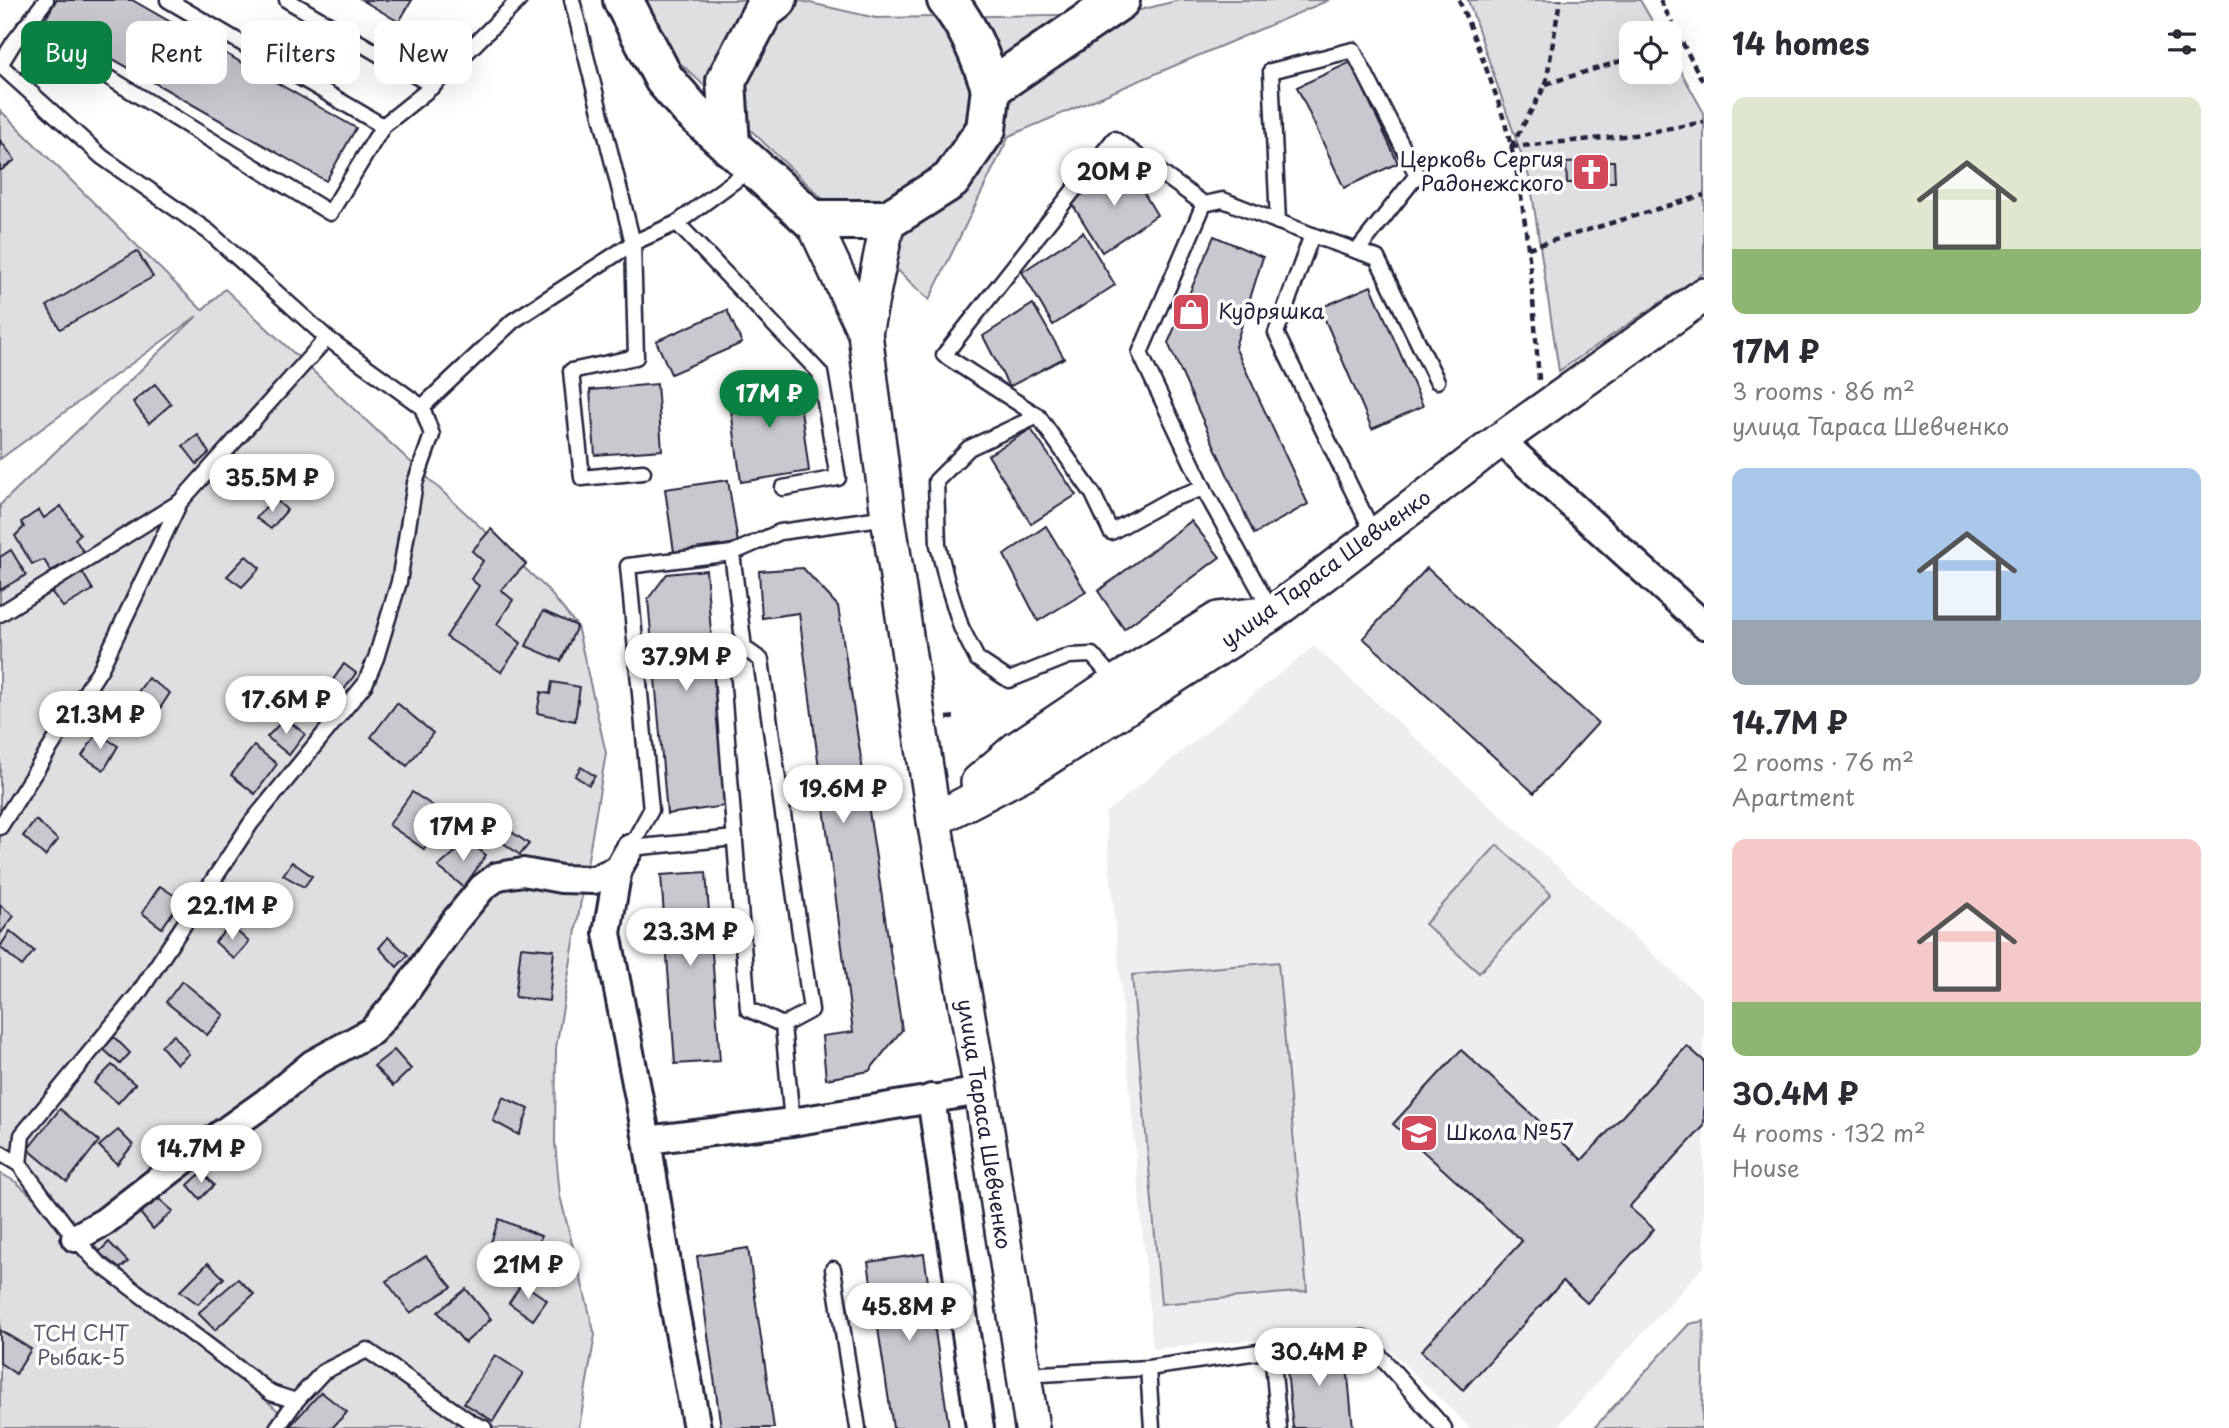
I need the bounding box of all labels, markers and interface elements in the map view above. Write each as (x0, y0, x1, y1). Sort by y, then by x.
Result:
text: 14 homes (1732, 20, 1870, 65)
chip: Buy (21, 21, 112, 84)
chip: Rent (126, 21, 227, 84)
chip: Filters (241, 21, 360, 84)
chip: New (374, 21, 472, 84)
map controls (1619, 21, 1682, 84)
button: locate (1619, 21, 1682, 84)
icon: filters (2163, 23, 2201, 61)
place label: Церковь Сергия Радонежского (1400, 142, 1564, 198)
icon: home (1904, 142, 2030, 268)
pin: 20M ₽ (1065, 148, 1163, 208)
church icon: Церковь Сергия Радонежского (1570, 151, 1612, 193)
text: 20M ₽ (1076, 153, 1152, 188)
shop icon: Кудряшка (1170, 291, 1212, 333)
place label: Кудряшка (1218, 294, 1325, 326)
text: 17M ₽ (1732, 328, 1819, 373)
pin: 17M ₽ (720, 370, 818, 430)
text: 3 rooms · 86 m² (1732, 373, 1915, 408)
text: 17M ₽ (736, 375, 802, 410)
text: улица Тараса Шевченко (1732, 408, 2009, 443)
pin: 35.5M ₽ (207, 454, 337, 514)
text: 35.5M ₽ (225, 459, 319, 494)
street label: улица Тараса Шевченко (1213, 480, 1437, 655)
icon: home (1904, 513, 2030, 639)
pin: 37.9M ₽ (621, 634, 751, 693)
text: 37.9M ₽ (641, 638, 731, 673)
pin: 17.6M ₽ (221, 676, 351, 736)
text: 17.6M ₽ (241, 681, 331, 716)
pin: 21.3M ₽ (35, 692, 165, 751)
text: 21.3M ₽ (55, 696, 145, 731)
text: 14.7M ₽ (1732, 699, 1848, 744)
text: 2 rooms · 76 m² (1732, 744, 1914, 779)
pin: 19.6M ₽ (778, 766, 908, 825)
text: 19.6M ₽ (799, 770, 887, 805)
text: Apartment (1732, 779, 1855, 814)
pin: 17M ₽ (414, 804, 512, 863)
text: 17M ₽ (430, 808, 496, 843)
pin: 22.1M ₽ (167, 883, 297, 942)
icon: home (1904, 884, 2030, 1010)
text: 22.1M ₽ (186, 887, 278, 922)
pin: 23.3M ₽ (625, 908, 755, 968)
text: 23.3M ₽ (642, 913, 738, 948)
street label: улица Тараса Шевченко (950, 996, 1022, 1251)
text: 30.4M ₽ (1732, 1070, 1858, 1115)
school or university icon: Школа №57 (1398, 1112, 1440, 1154)
place label: Школа №57 (1446, 1115, 1574, 1147)
text: 4 rooms · 132 m² (1732, 1115, 1926, 1150)
pin: 14.7M ₽ (136, 1126, 266, 1185)
text: 14.7M ₽ (157, 1130, 245, 1165)
text: House (1732, 1150, 1799, 1185)
pin: 21M ₽ (479, 1242, 577, 1301)
text: 21M ₽ (493, 1246, 563, 1281)
pin: 45.8M ₽ (844, 1284, 974, 1343)
text: 45.8M ₽ (862, 1288, 956, 1323)
park label: ТСН СНТ Рыбак-5 (33, 1316, 130, 1372)
pin: 30.4M ₽ (1254, 1328, 1384, 1388)
text: 30.4M ₽ (1271, 1333, 1367, 1368)

